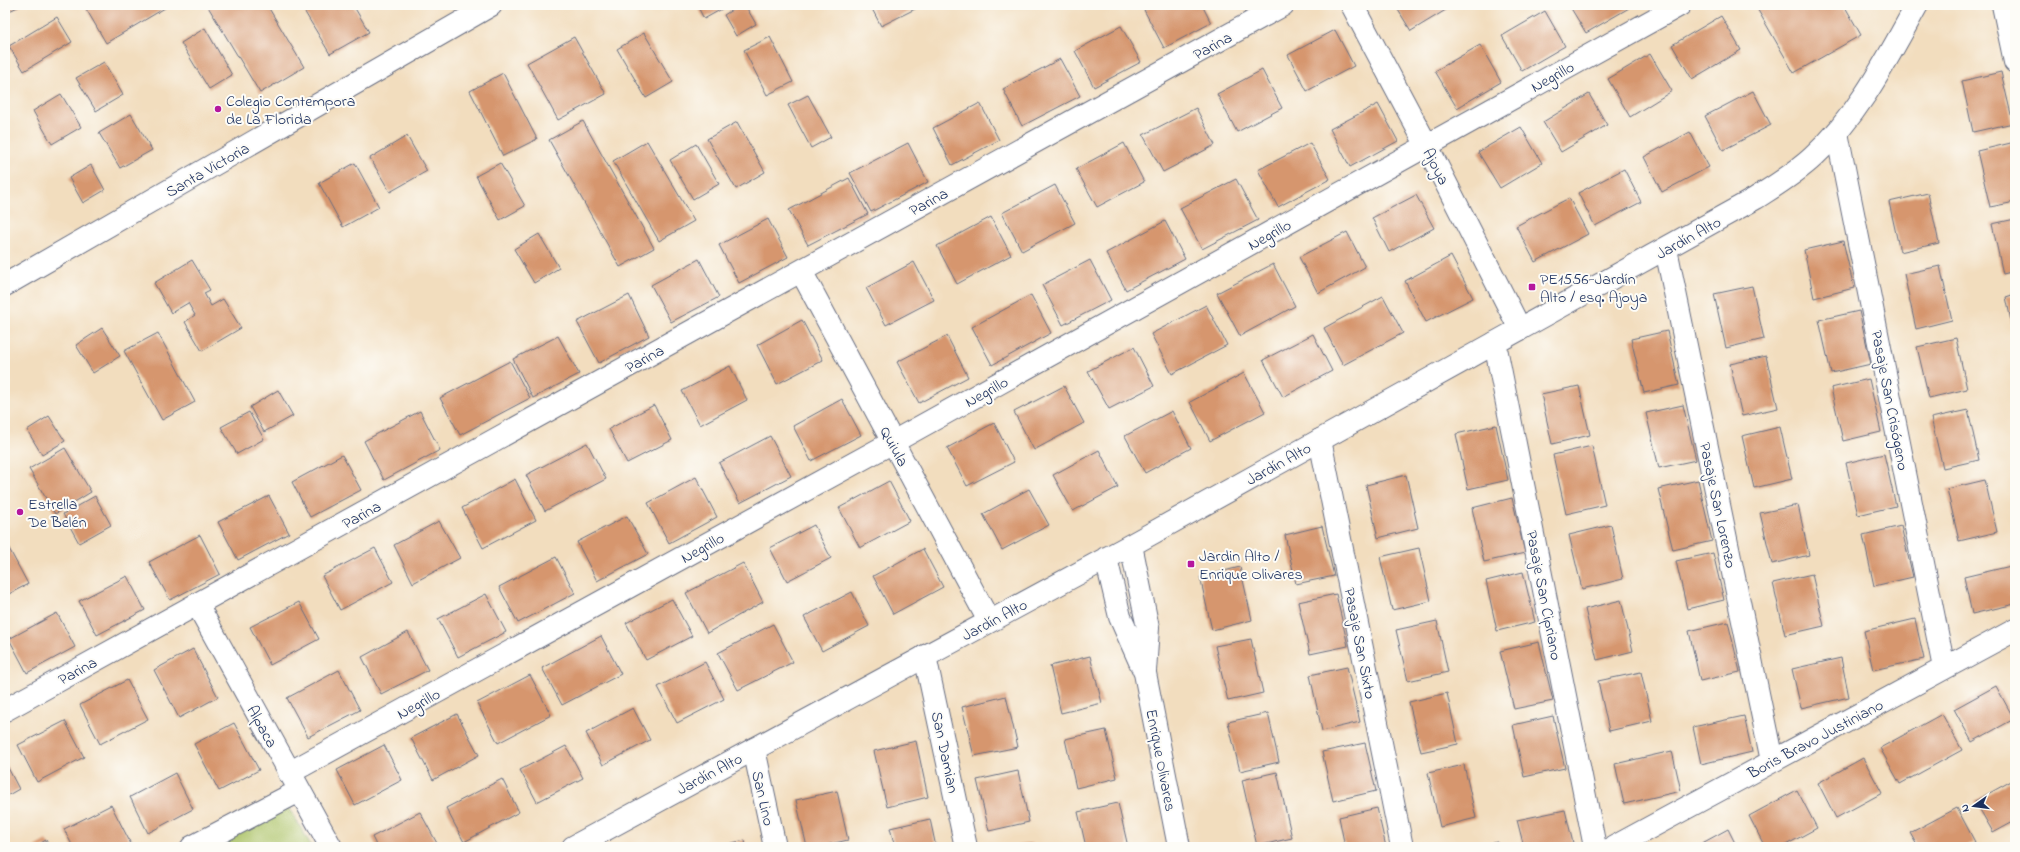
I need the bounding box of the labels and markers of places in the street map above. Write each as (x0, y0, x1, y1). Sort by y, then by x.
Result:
place label: Colegio Contempora de La Florida (226, 90, 355, 132)
marker: Colegio Contempora de La Florida (213, 104, 223, 114)
place label: PE1556-Jardín Alto / esq. Ajoya (1540, 268, 1647, 310)
marker: PE1556-Jardín Alto / esq. Ajoya (1527, 282, 1537, 292)
place label: Estrella De Belén (27, 493, 87, 535)
marker: Estrella De Belén (15, 507, 25, 517)
place label: Jardin Alto / Enrique Olivares (1199, 545, 1303, 587)
marker: Jardin Alto / Enrique Olivares (1186, 559, 1196, 569)

